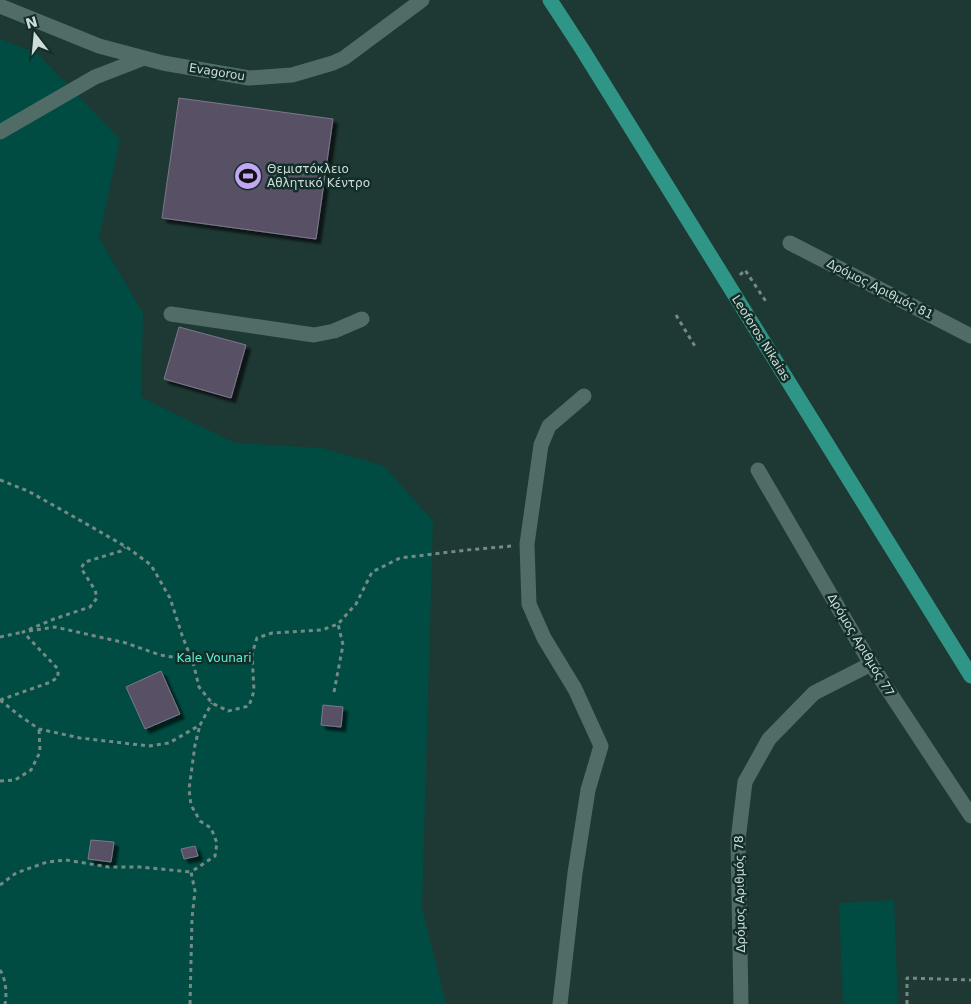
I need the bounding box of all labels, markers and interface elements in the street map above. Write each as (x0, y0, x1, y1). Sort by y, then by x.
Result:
north arrow (10, 10, 60, 60)
text: N (24, 13, 39, 32)
street label: Evagorou (188, 61, 246, 83)
sports icon: Θεμιστόκλειο Αθλητικό Κέντρο (233, 161, 263, 191)
place label: Θεμιστόκλειο Αθλητικό Κέντρο (267, 162, 370, 190)
street label: Δρόμος Αριθμός 81 (825, 256, 935, 322)
street label: Leoforos Nikaias (729, 293, 793, 383)
street label: Δρόμος Αριθμός 77 (825, 591, 897, 699)
park label: Kale Vounari (177, 651, 252, 665)
street label: Δρόμος Αριθμός 78 (732, 835, 748, 953)

